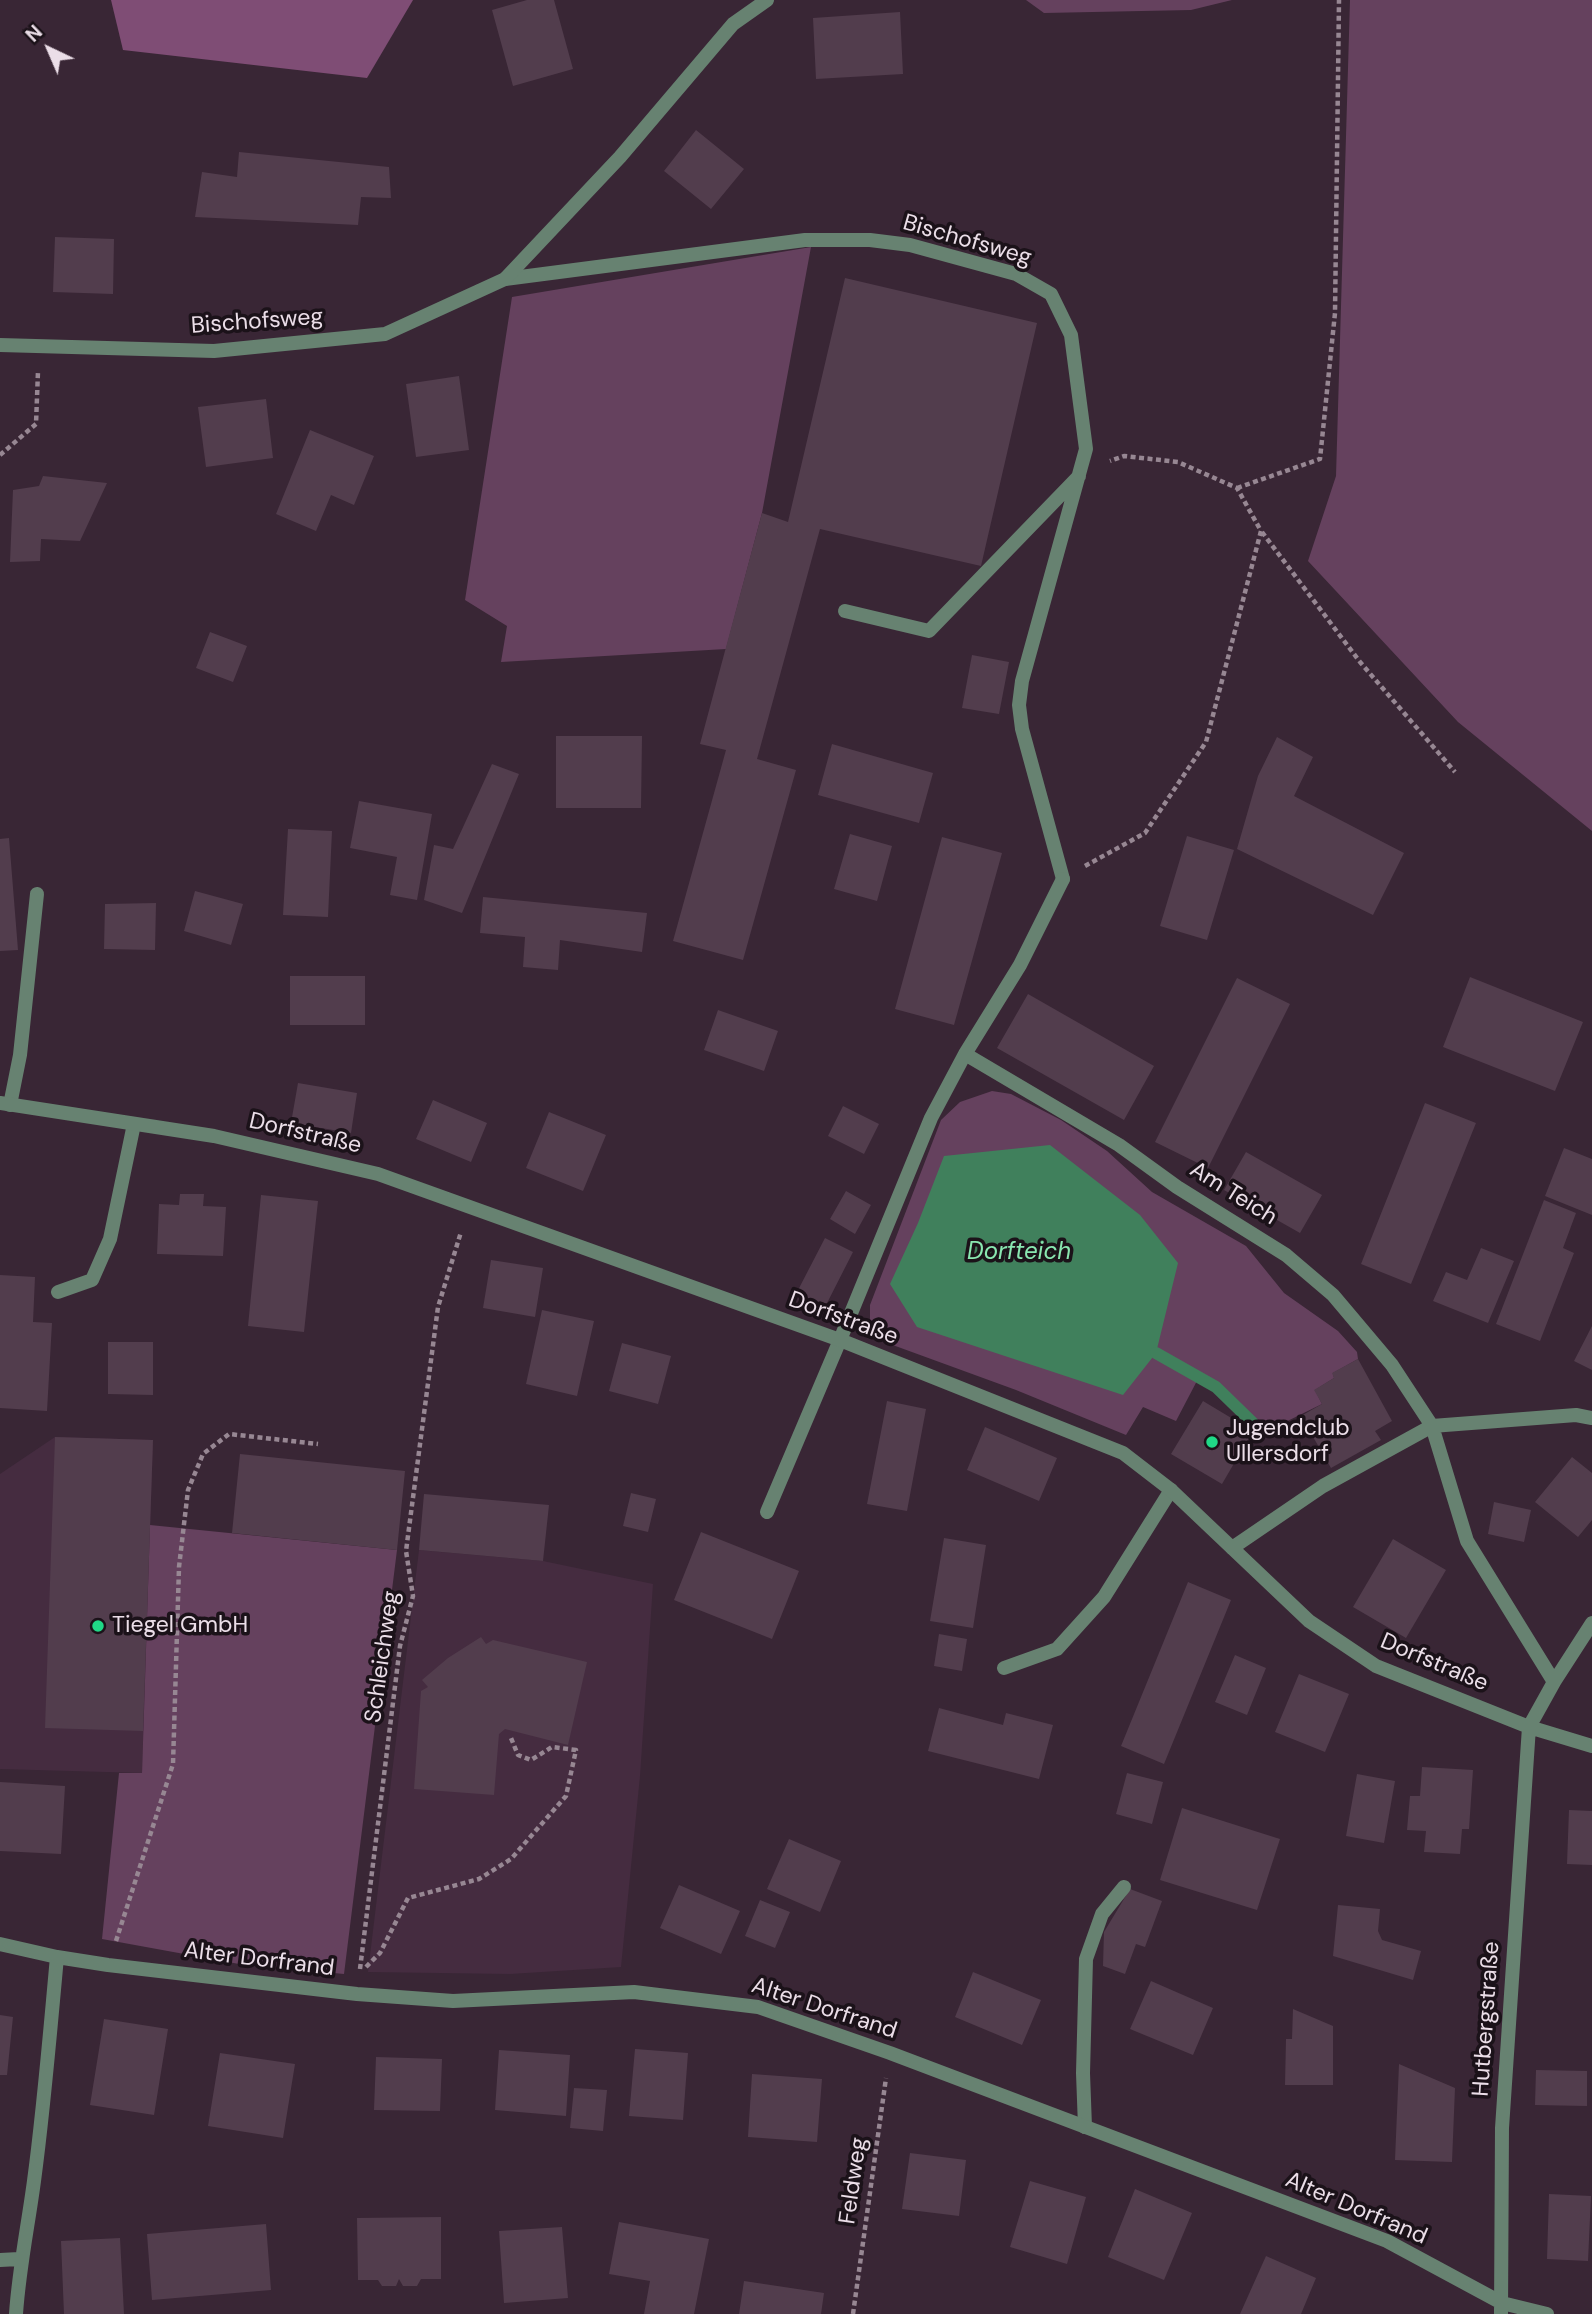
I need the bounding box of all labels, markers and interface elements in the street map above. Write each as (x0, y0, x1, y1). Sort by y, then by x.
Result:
north arrow (14, 14, 84, 84)
text: N (20, 20, 48, 47)
street label: Bischofsweg (900, 209, 1034, 273)
street label: Bischofsweg (190, 304, 324, 340)
street label: Dorfstraße (246, 1108, 364, 1160)
street label: Am Teich (1184, 1156, 1282, 1232)
water label: Dorfteich (967, 1239, 1071, 1267)
street label: Dorfstraße (785, 1286, 901, 1352)
place label: Jugendclub Ullersdorf (1226, 1415, 1350, 1469)
marker: Jugendclub Ullersdorf (1204, 1434, 1220, 1450)
street label: Schleichweg (360, 1589, 406, 1725)
place label: Tiegel GmbH (112, 1612, 248, 1640)
marker: Tiegel GmbH (90, 1618, 106, 1634)
street label: Dorfstraße (1376, 1628, 1492, 1698)
street label: Alter Dorfrand (182, 1937, 336, 1983)
street label: Hutbergstraße (1468, 1941, 1506, 2097)
street label: Alter Dorfrand (748, 1973, 900, 2045)
street label: Feldweg (834, 2136, 874, 2226)
street label: Alter Dorfrand (1281, 2167, 1431, 2251)

